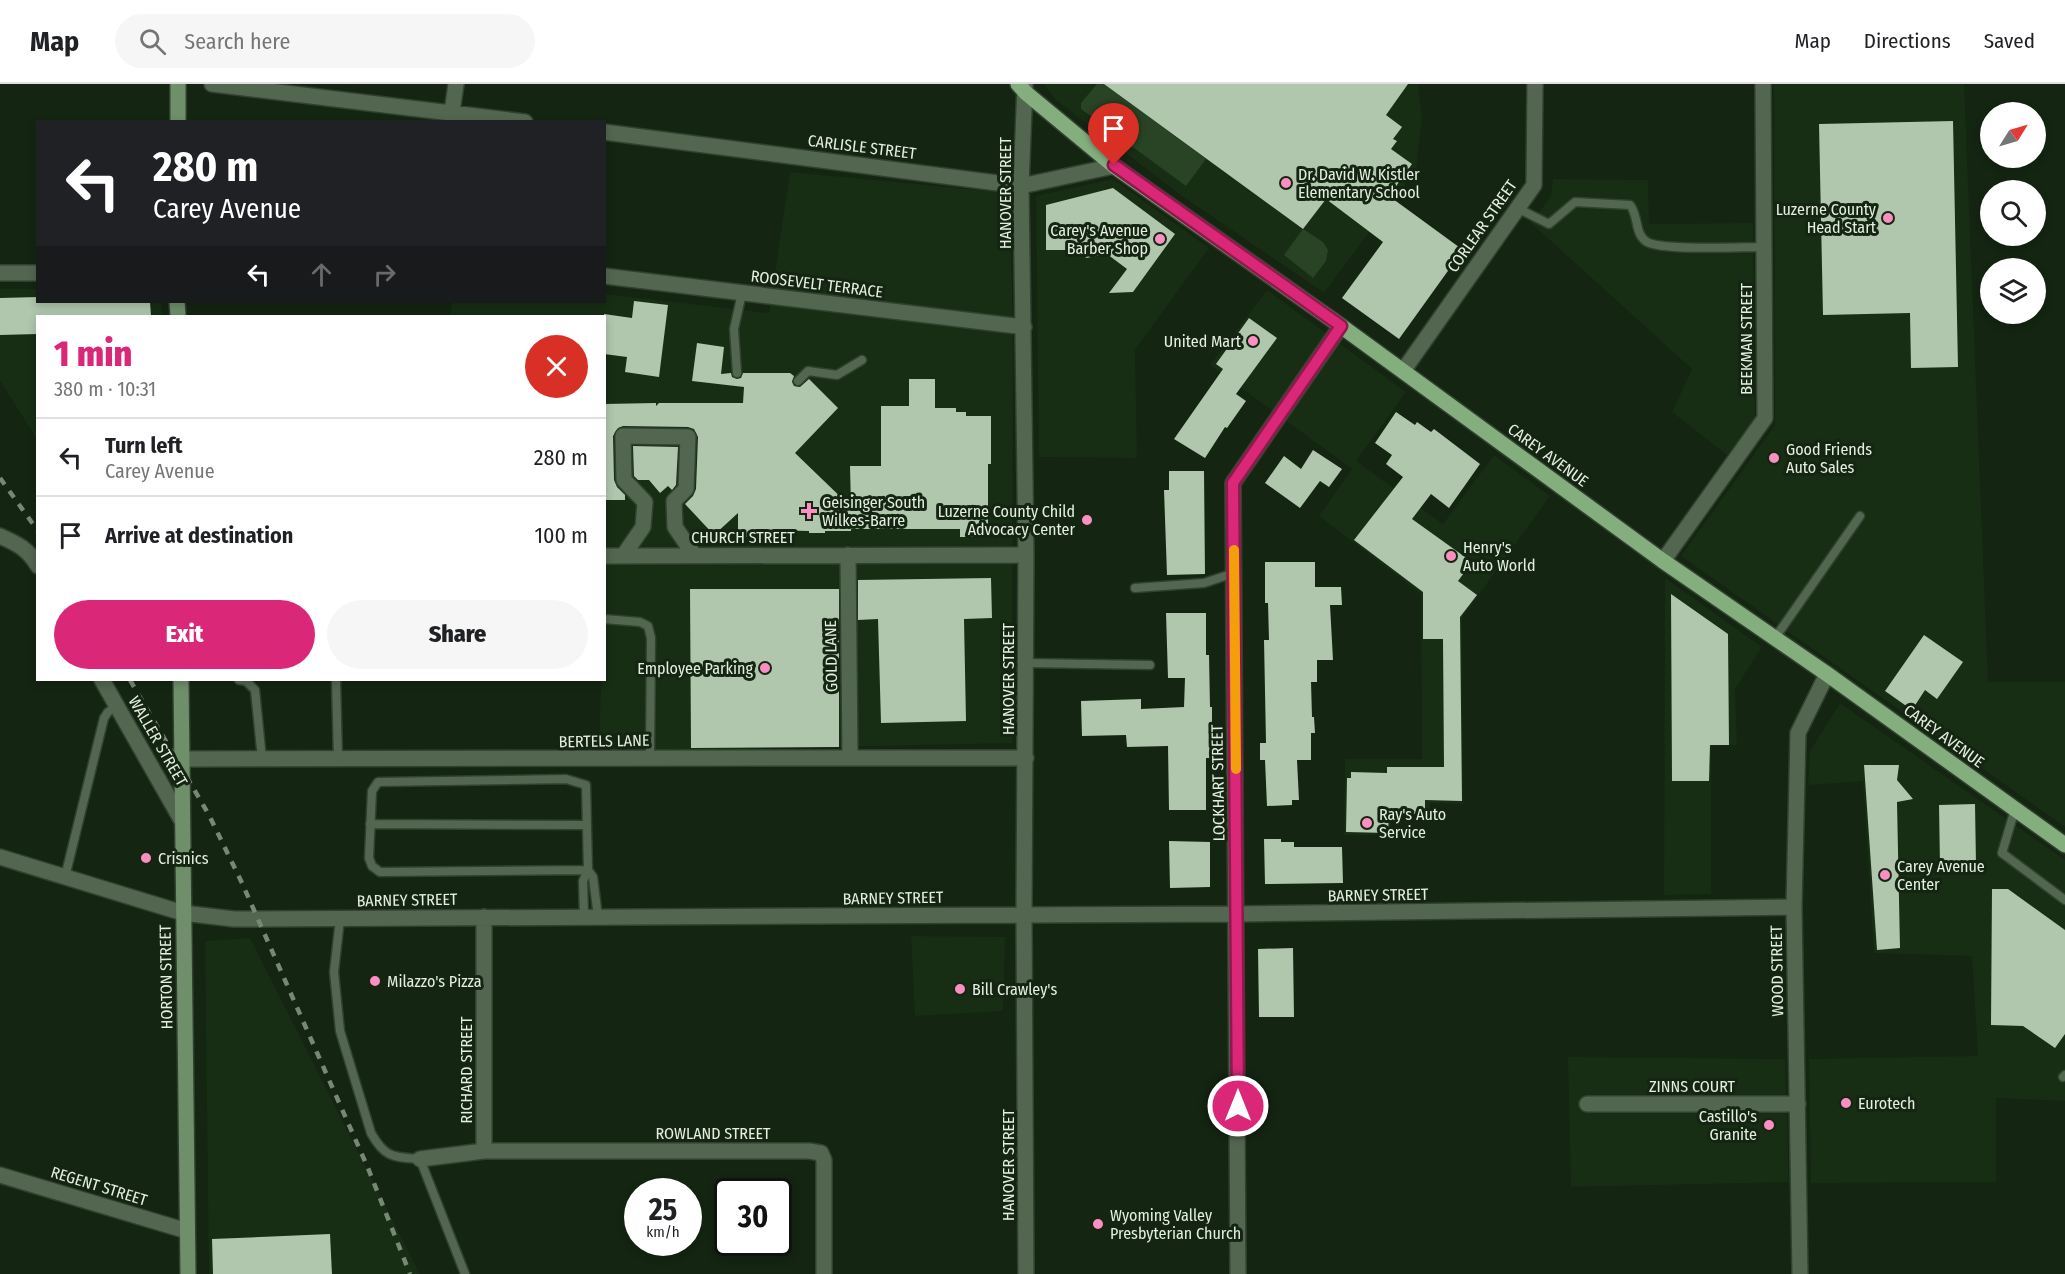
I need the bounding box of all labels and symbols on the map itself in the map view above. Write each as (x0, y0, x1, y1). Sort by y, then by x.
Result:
north arrow (1980, 102, 2046, 168)
pin (1088, 103, 1139, 165)
street label: CARLISLE STREET (807, 131, 918, 163)
street label: HANOVER STREET (996, 136, 1015, 249)
place label: Dr. David W. Kistler Elementary School (1298, 165, 1420, 202)
marker: Dr. David W. Kistler Elementary School (1279, 176, 1293, 190)
street label: CORLEAR STREET (1443, 176, 1521, 276)
place label: Luzerne County Head Start (1776, 200, 1877, 237)
marker: Luzerne County Head Start (1881, 211, 1895, 225)
place label: Carey's Avenue Barber Shop (1050, 221, 1148, 258)
marker: Carey's Avenue Barber Shop (1153, 232, 1167, 246)
street label: ROOSEVELT TERRACE (750, 266, 884, 302)
street label: BEEKMAN STREET (1737, 283, 1756, 395)
place label: United Mart (1164, 332, 1242, 351)
marker: United Mart (1246, 334, 1260, 348)
street label: CAREY AVENUE (1504, 419, 1592, 491)
place label: Good Friends Auto Sales (1786, 440, 1872, 477)
marker: Good Friends Auto Sales (1767, 451, 1781, 465)
place label: Geisinger South Wilkes-Barre (822, 493, 925, 530)
marker: Geisinger South Wilkes-Barre (800, 502, 818, 520)
place label: Luzerne County Child Advocacy Center (938, 502, 1075, 539)
marker: Luzerne County Child Advocacy Center (1080, 513, 1094, 527)
street label: CHURCH STREET (691, 528, 795, 547)
place label: Henry's Auto World (1463, 538, 1536, 575)
marker: Henry's Auto World (1444, 549, 1458, 563)
street label: GOLD LANE (821, 620, 841, 692)
street label: HANOVER STREET (999, 622, 1018, 735)
place label: Employee Parking (637, 659, 753, 678)
marker: Employee Parking (758, 661, 772, 675)
street label: WALLER STREET (125, 693, 192, 790)
street label: CAREY AVENUE (1900, 700, 1988, 772)
street label: LOCKHART STREET (1207, 724, 1229, 842)
street label: BERTELS LANE (558, 731, 650, 751)
place label: Ray's Auto Service (1379, 805, 1446, 842)
marker: Ray's Auto Service (1360, 816, 1374, 830)
place label: Crisnics (158, 849, 209, 868)
marker: Crisnics (139, 851, 153, 865)
place label: Carey Avenue Center (1897, 857, 1985, 894)
marker: Carey Avenue Center (1878, 868, 1892, 882)
street label: BARNEY STREET (1327, 885, 1429, 905)
street label: BARNEY STREET (842, 888, 944, 908)
street label: BARNEY STREET (356, 890, 458, 910)
street label: HORTON STREET (156, 924, 176, 1029)
street label: WOOD STREET (1767, 925, 1787, 1017)
place label: Milazzo's Pizza (387, 972, 482, 991)
marker: Milazzo's Pizza (368, 974, 382, 988)
place label: Bill Crawley's (972, 980, 1057, 999)
marker: Bill Crawley's (953, 982, 967, 996)
street label: RICHARD STREET (457, 1016, 476, 1124)
position arrow (1206, 1074, 1270, 1138)
street label: ZINNS COURT (1649, 1077, 1736, 1096)
place label: Eurotech (1858, 1094, 1915, 1113)
marker: Eurotech (1839, 1096, 1853, 1110)
place label: Castillo's Granite (1699, 1107, 1757, 1144)
street label: HANOVER STREET (999, 1108, 1018, 1221)
marker: Castillo's Granite (1762, 1118, 1776, 1132)
street label: ROWLAND STREET (655, 1124, 771, 1143)
street label: REGENT STREET (49, 1162, 150, 1210)
speed limit sign: 30 (714, 1178, 792, 1256)
place label: Wyoming Valley Presbyterian Church (1110, 1206, 1241, 1243)
marker: Wyoming Valley Presbyterian Church (1091, 1217, 1105, 1231)

